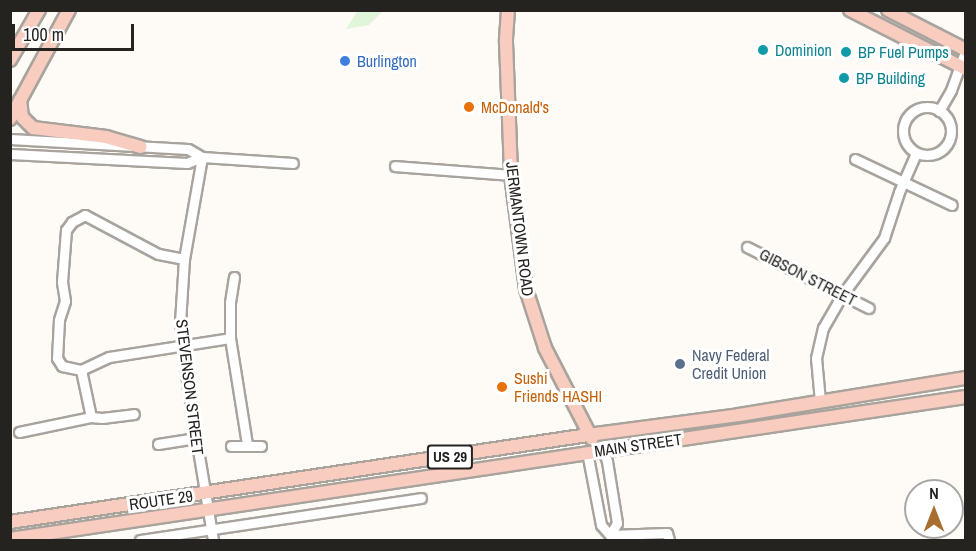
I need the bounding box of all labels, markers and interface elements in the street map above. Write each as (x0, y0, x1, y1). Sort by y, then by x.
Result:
scale bar (15, 12, 136, 50)
text: 100 m (23, 22, 64, 47)
place label: Dominion (775, 40, 832, 60)
place label: BP Fuel Pumps (858, 42, 949, 62)
marker: Dominion (756, 43, 770, 57)
marker: BP Fuel Pumps (839, 45, 853, 59)
place label: Burlington (357, 51, 417, 71)
marker: Burlington (338, 54, 352, 68)
place label: BP Building (856, 68, 925, 88)
marker: BP Building (837, 71, 851, 85)
place label: McDonald's (481, 97, 549, 117)
marker: McDonald's (462, 100, 476, 114)
street label: JERMANTOWN ROAD (502, 161, 538, 297)
street label: GIBSON STREET (756, 244, 860, 310)
street label: STEVENSON STREET (172, 318, 208, 456)
place label: Navy Federal Credit Union (692, 345, 769, 383)
marker: Navy Federal Credit Union (673, 357, 687, 371)
place label: Sushi Friends HASHI (514, 368, 602, 406)
marker: Sushi Friends HASHI (495, 380, 509, 394)
street label: MAIN STREET (593, 429, 683, 461)
road number: US 29 (426, 445, 474, 469)
north arrow (904, 479, 964, 539)
text: N (929, 482, 939, 504)
street label: ROUTE 29 (128, 486, 194, 514)

